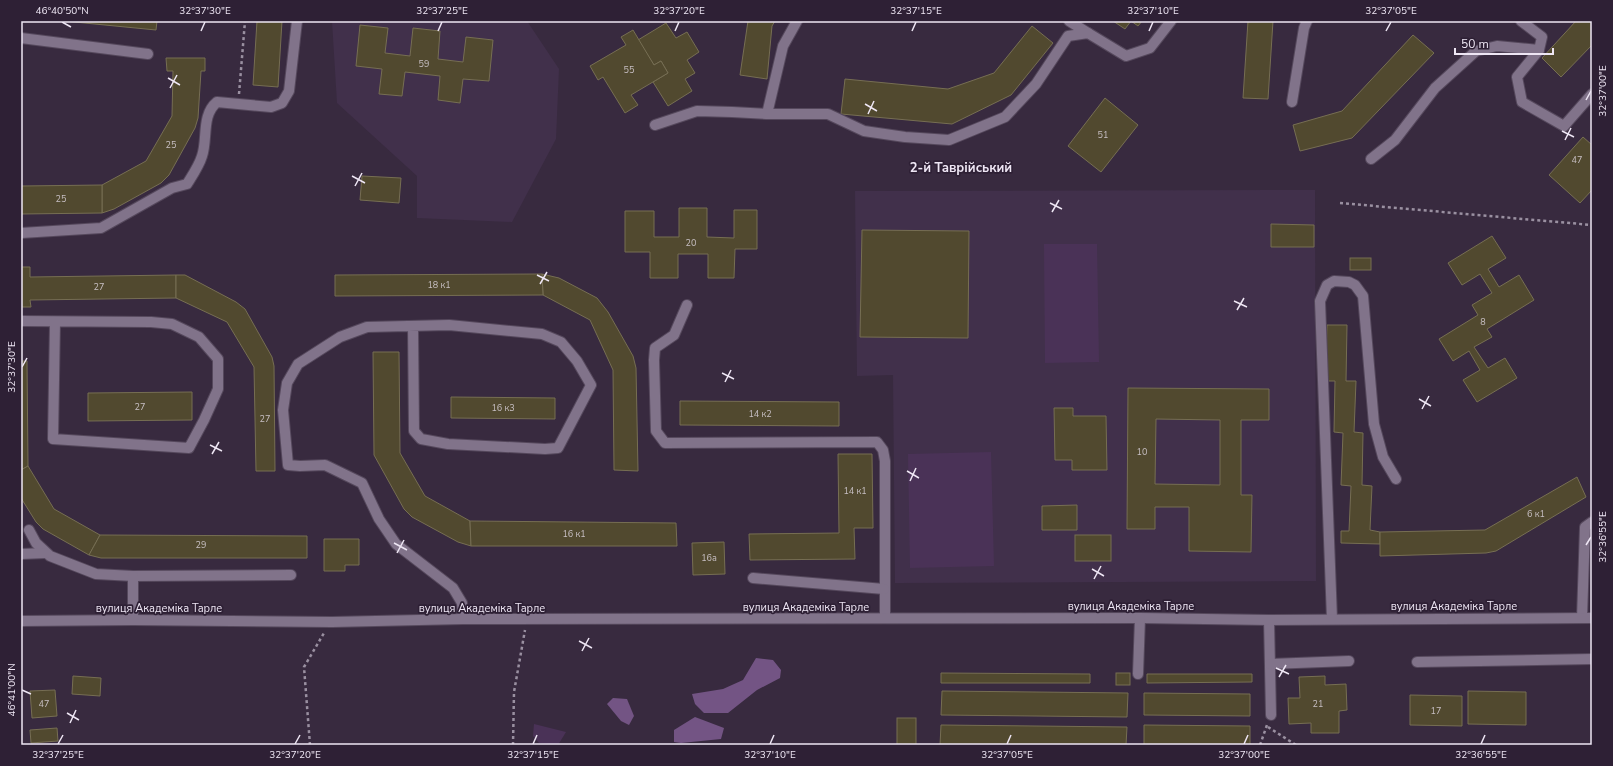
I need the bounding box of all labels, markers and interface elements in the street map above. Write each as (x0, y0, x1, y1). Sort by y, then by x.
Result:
text: 46°40'50"N (35, 4, 89, 18)
text: 32°37'30"E (179, 4, 231, 18)
text: 32°37'25"E (416, 4, 468, 18)
text: 32°37'20"E (653, 4, 705, 18)
text: 32°37'15"E (890, 4, 942, 18)
text: 32°37'10"E (1127, 4, 1179, 18)
text: 32°37'05"E (1365, 4, 1417, 18)
scale bar (1455, 30, 1553, 56)
text: 50 m (1461, 36, 1489, 52)
house number: 59 (419, 58, 429, 70)
house number: 55 (624, 64, 634, 76)
text: 32°37'00"E (1596, 65, 1610, 117)
house number: 51 (1098, 129, 1108, 141)
house number: 25 (166, 139, 176, 151)
house number: 47 (1572, 154, 1582, 166)
district label: 2-й Таврійський (910, 159, 1012, 177)
house number: 25 (56, 193, 66, 205)
house number: 20 (686, 237, 696, 249)
house number: 18 к1 (427, 279, 451, 291)
house number: 27 (94, 281, 104, 293)
house number: 8 (1480, 316, 1486, 328)
text: 32°37'30"E (5, 341, 19, 393)
house number: 27 (135, 401, 145, 413)
house number: 16 к3 (491, 402, 515, 414)
house number: 14 к2 (748, 408, 772, 420)
house number: 27 (260, 413, 270, 425)
house number: 10 (1137, 446, 1147, 458)
house number: 14 к1 (843, 485, 867, 497)
house number: 6 к1 (1527, 508, 1545, 520)
text: 32°36'55"E (1596, 511, 1610, 563)
house number: 16 к1 (562, 528, 586, 540)
house number: 29 (196, 539, 206, 551)
house number: 16а (701, 552, 717, 564)
street label: вулиця Академіка Тарле (1068, 599, 1194, 614)
street label: вулиця Академіка Тарле (1391, 599, 1517, 614)
street label: вулиця Академіка Тарле (743, 600, 869, 615)
street label: вулиця Академіка Тарле (96, 601, 222, 616)
street label: вулиця Академіка Тарле (419, 601, 545, 616)
text: 46°41'00"N (5, 663, 19, 717)
house number: 47 (39, 698, 49, 710)
house number: 21 (1313, 698, 1323, 710)
house number: 17 (1431, 705, 1441, 717)
text: 32°37'25"E (32, 748, 84, 762)
text: 32°37'20"E (269, 748, 321, 762)
text: 32°37'15"E (507, 748, 559, 762)
text: 32°37'10"E (744, 748, 796, 762)
text: 32°37'05"E (981, 748, 1033, 762)
text: 32°37'00"E (1218, 748, 1270, 762)
text: 32°36'55"E (1455, 748, 1507, 762)

